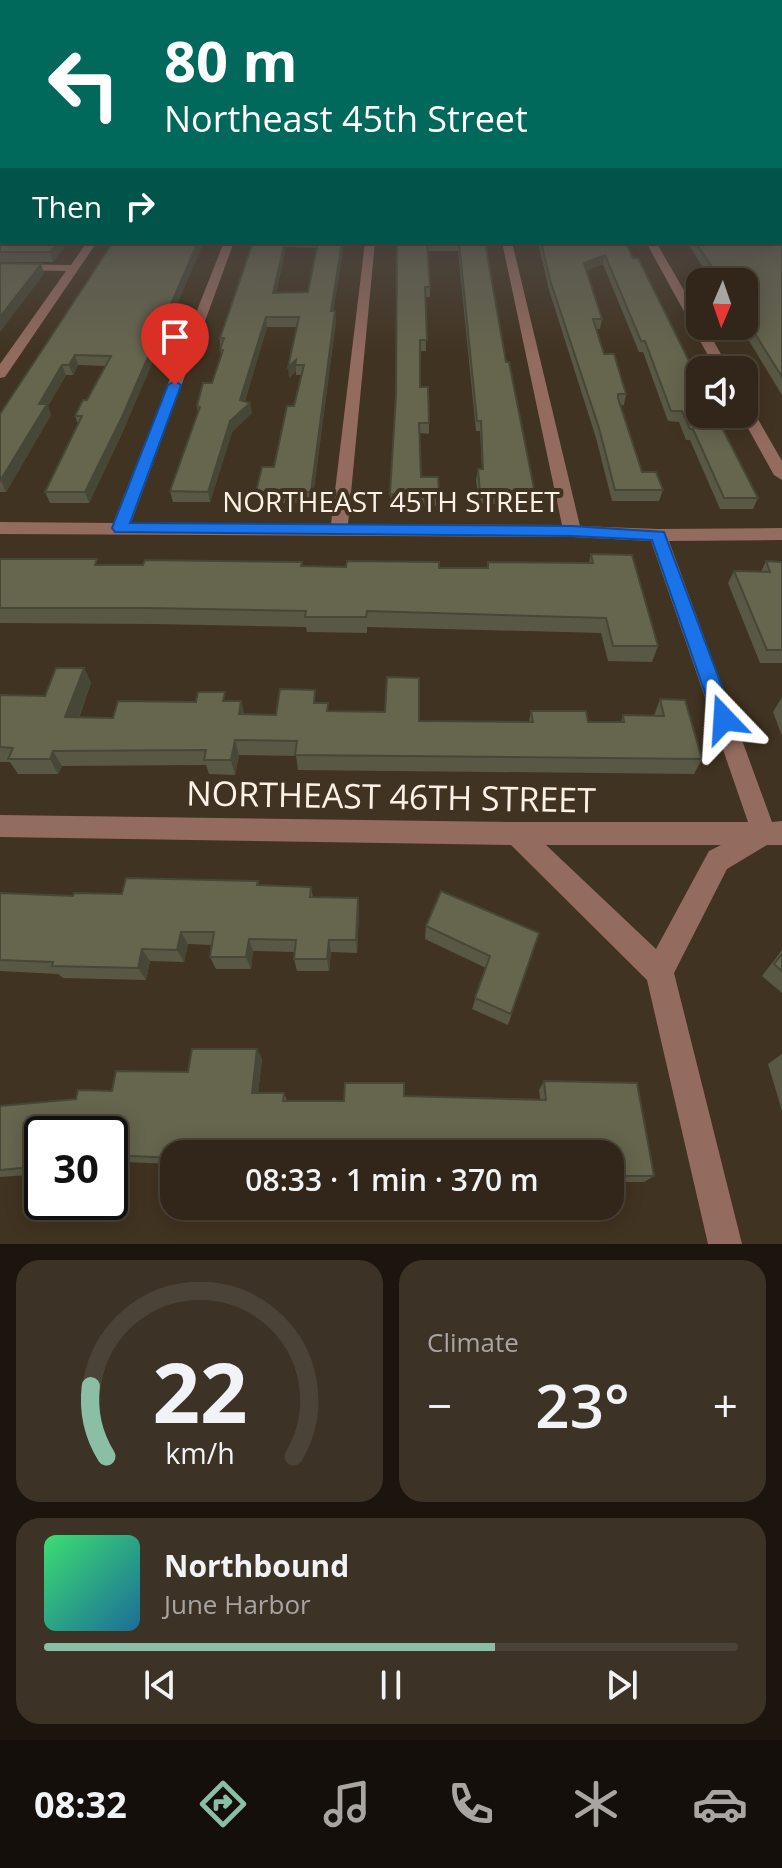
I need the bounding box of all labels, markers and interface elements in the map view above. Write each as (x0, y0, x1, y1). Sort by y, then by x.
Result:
text: 80 m (164, 22, 298, 98)
icon: left (32, 32, 136, 136)
text: Northeast 45th Street (164, 94, 528, 143)
icon: right (118, 184, 162, 228)
text: Then (32, 186, 102, 227)
north arrow (686, 268, 758, 340)
map controls (686, 268, 758, 428)
pin (141, 303, 209, 385)
icon: arrive (153, 315, 197, 359)
button: sound (686, 356, 758, 428)
street label: NORTHEAST 45TH STREET (222, 482, 560, 520)
position arrow (682, 677, 766, 761)
street label: NORTHEAST 46TH STREET (186, 769, 597, 823)
speed limit sign: 30 (24, 1116, 128, 1220)
text: 08:33 · 1 min · 370 m (245, 1159, 539, 1200)
text: Climate (427, 1324, 519, 1360)
text: 22 (152, 1334, 247, 1447)
text: 23° (535, 1364, 630, 1446)
text: − (427, 1375, 452, 1435)
text: + (713, 1375, 738, 1435)
text: km/h (165, 1433, 234, 1472)
text: Northbound (164, 1545, 349, 1586)
text: June Harbor (164, 1586, 311, 1622)
icon: previous (138, 1663, 182, 1707)
icon: pause (369, 1663, 413, 1707)
icon: next (600, 1663, 644, 1707)
icon: directions (195, 1776, 251, 1832)
icon: music (319, 1776, 375, 1832)
icon: phone (443, 1776, 499, 1832)
icon: climate (568, 1776, 624, 1832)
icon: car (692, 1776, 748, 1832)
text: 08:32 (34, 1780, 127, 1829)

